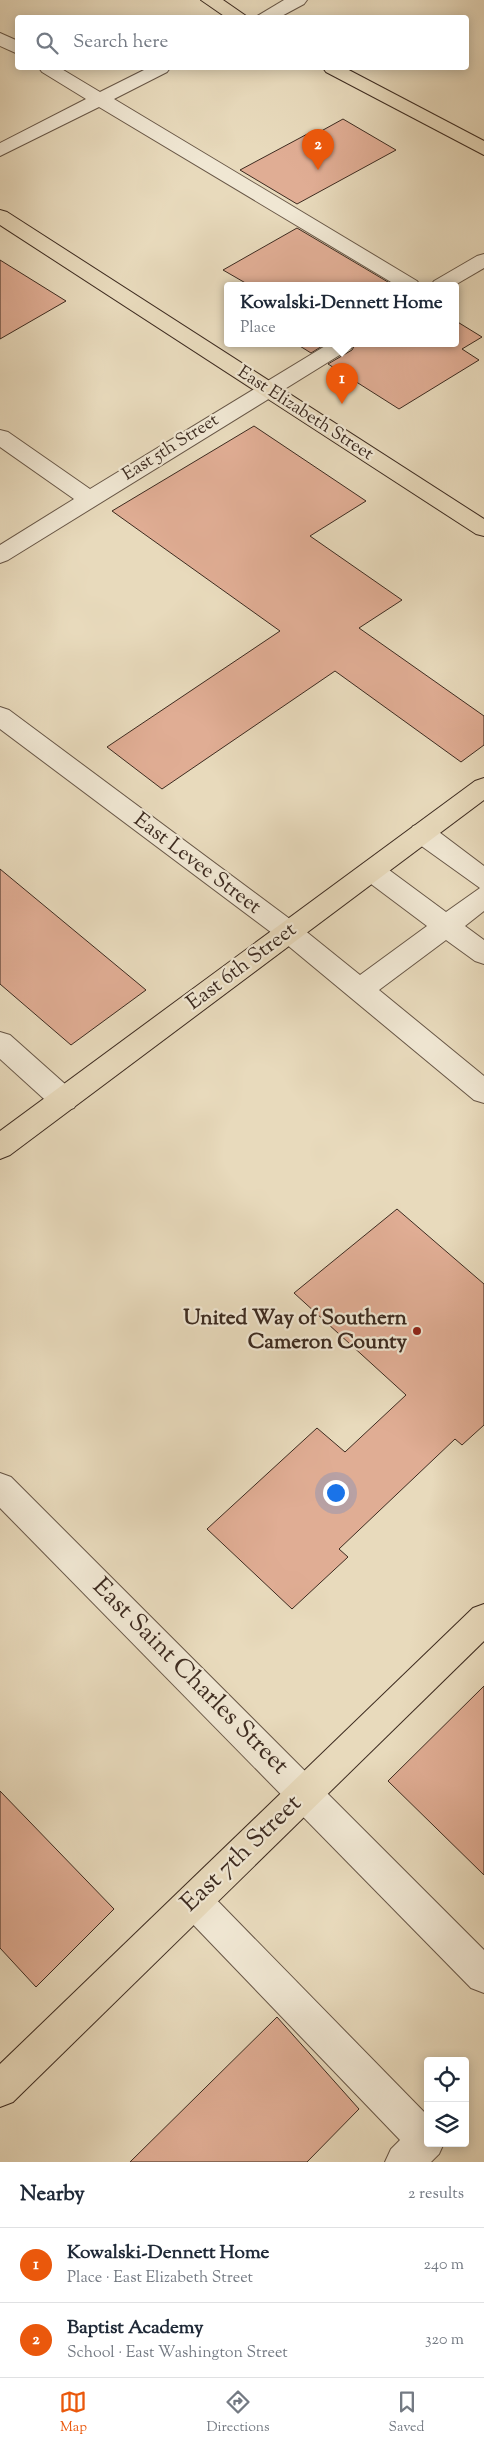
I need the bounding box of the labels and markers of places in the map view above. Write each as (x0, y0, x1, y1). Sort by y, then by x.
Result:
pin: 2 (302, 129, 334, 170)
pin: 1 (326, 363, 358, 404)
place label: United Way of Southern Cameron County (183, 1304, 408, 1358)
marker: United Way of Southern Cameron County (411, 1325, 423, 1337)

